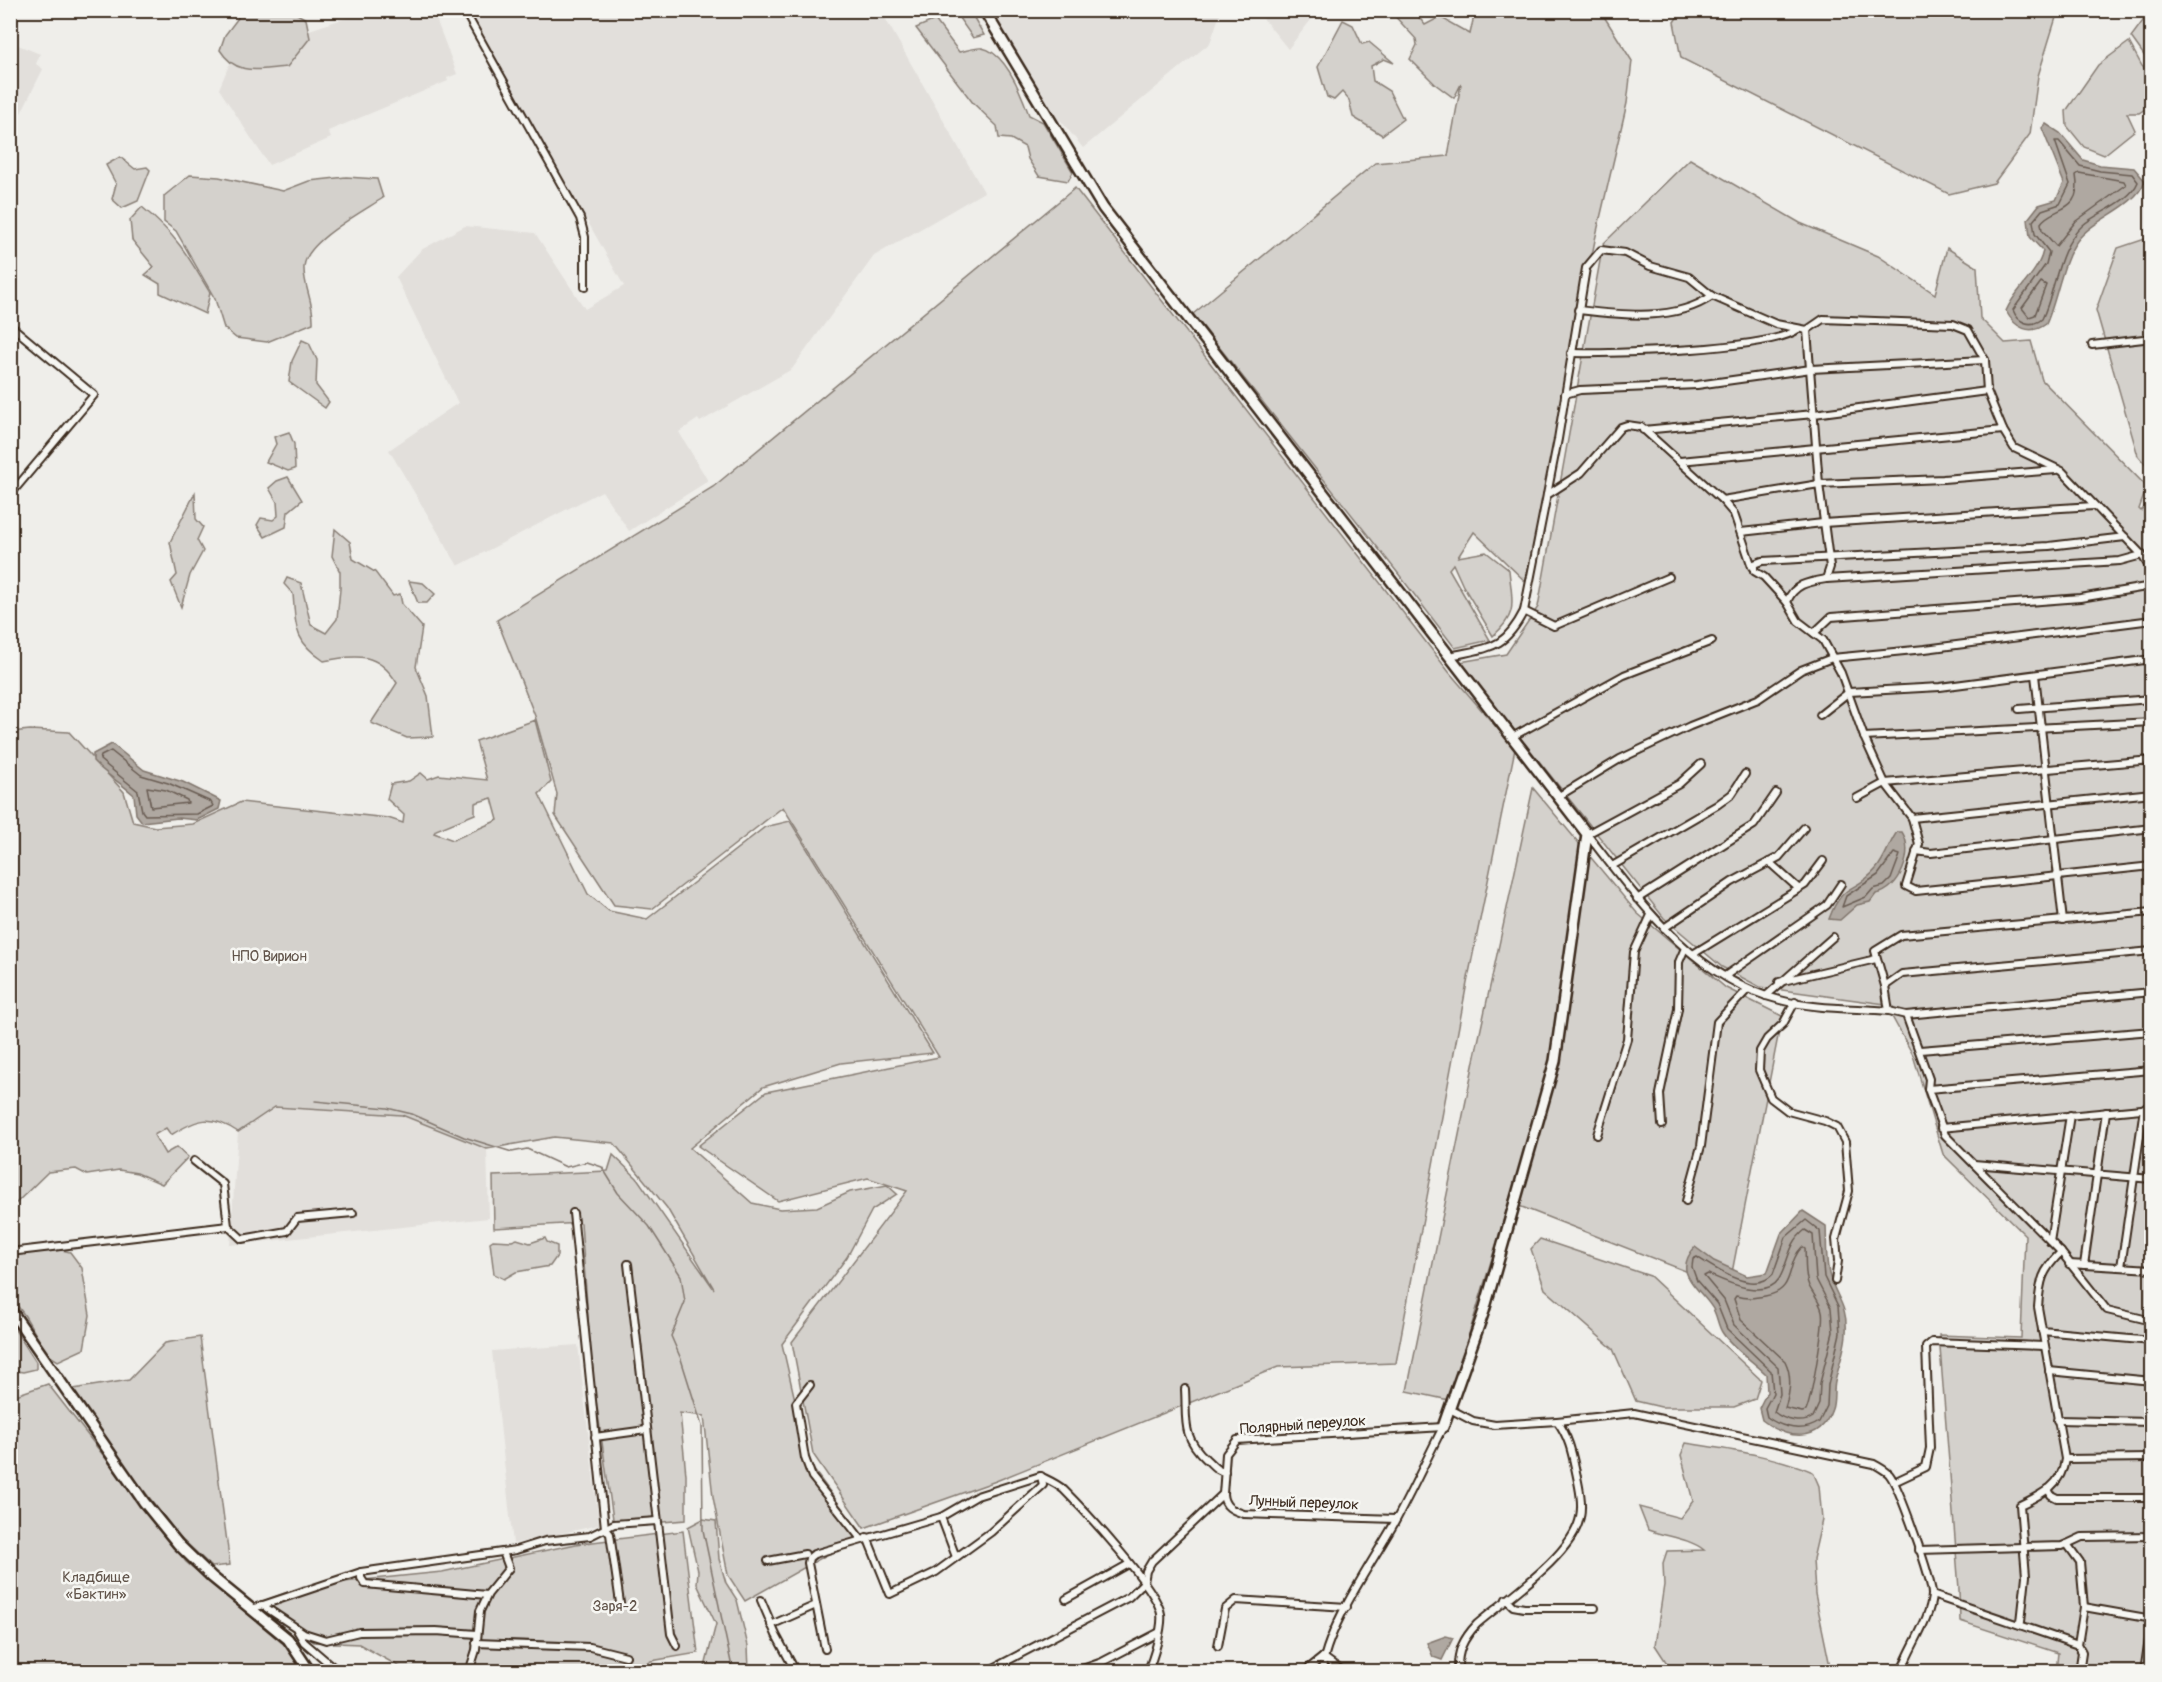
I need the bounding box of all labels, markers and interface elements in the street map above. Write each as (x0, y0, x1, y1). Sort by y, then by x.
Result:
park label: НПО Вирион (231, 947, 307, 966)
street label: Полярный переулок (1239, 1411, 1367, 1439)
street label: Лунный переулок (1248, 1492, 1360, 1514)
park label: Кладбище «Бактин» (62, 1568, 130, 1604)
park label: Заря-2 (593, 1597, 637, 1616)

